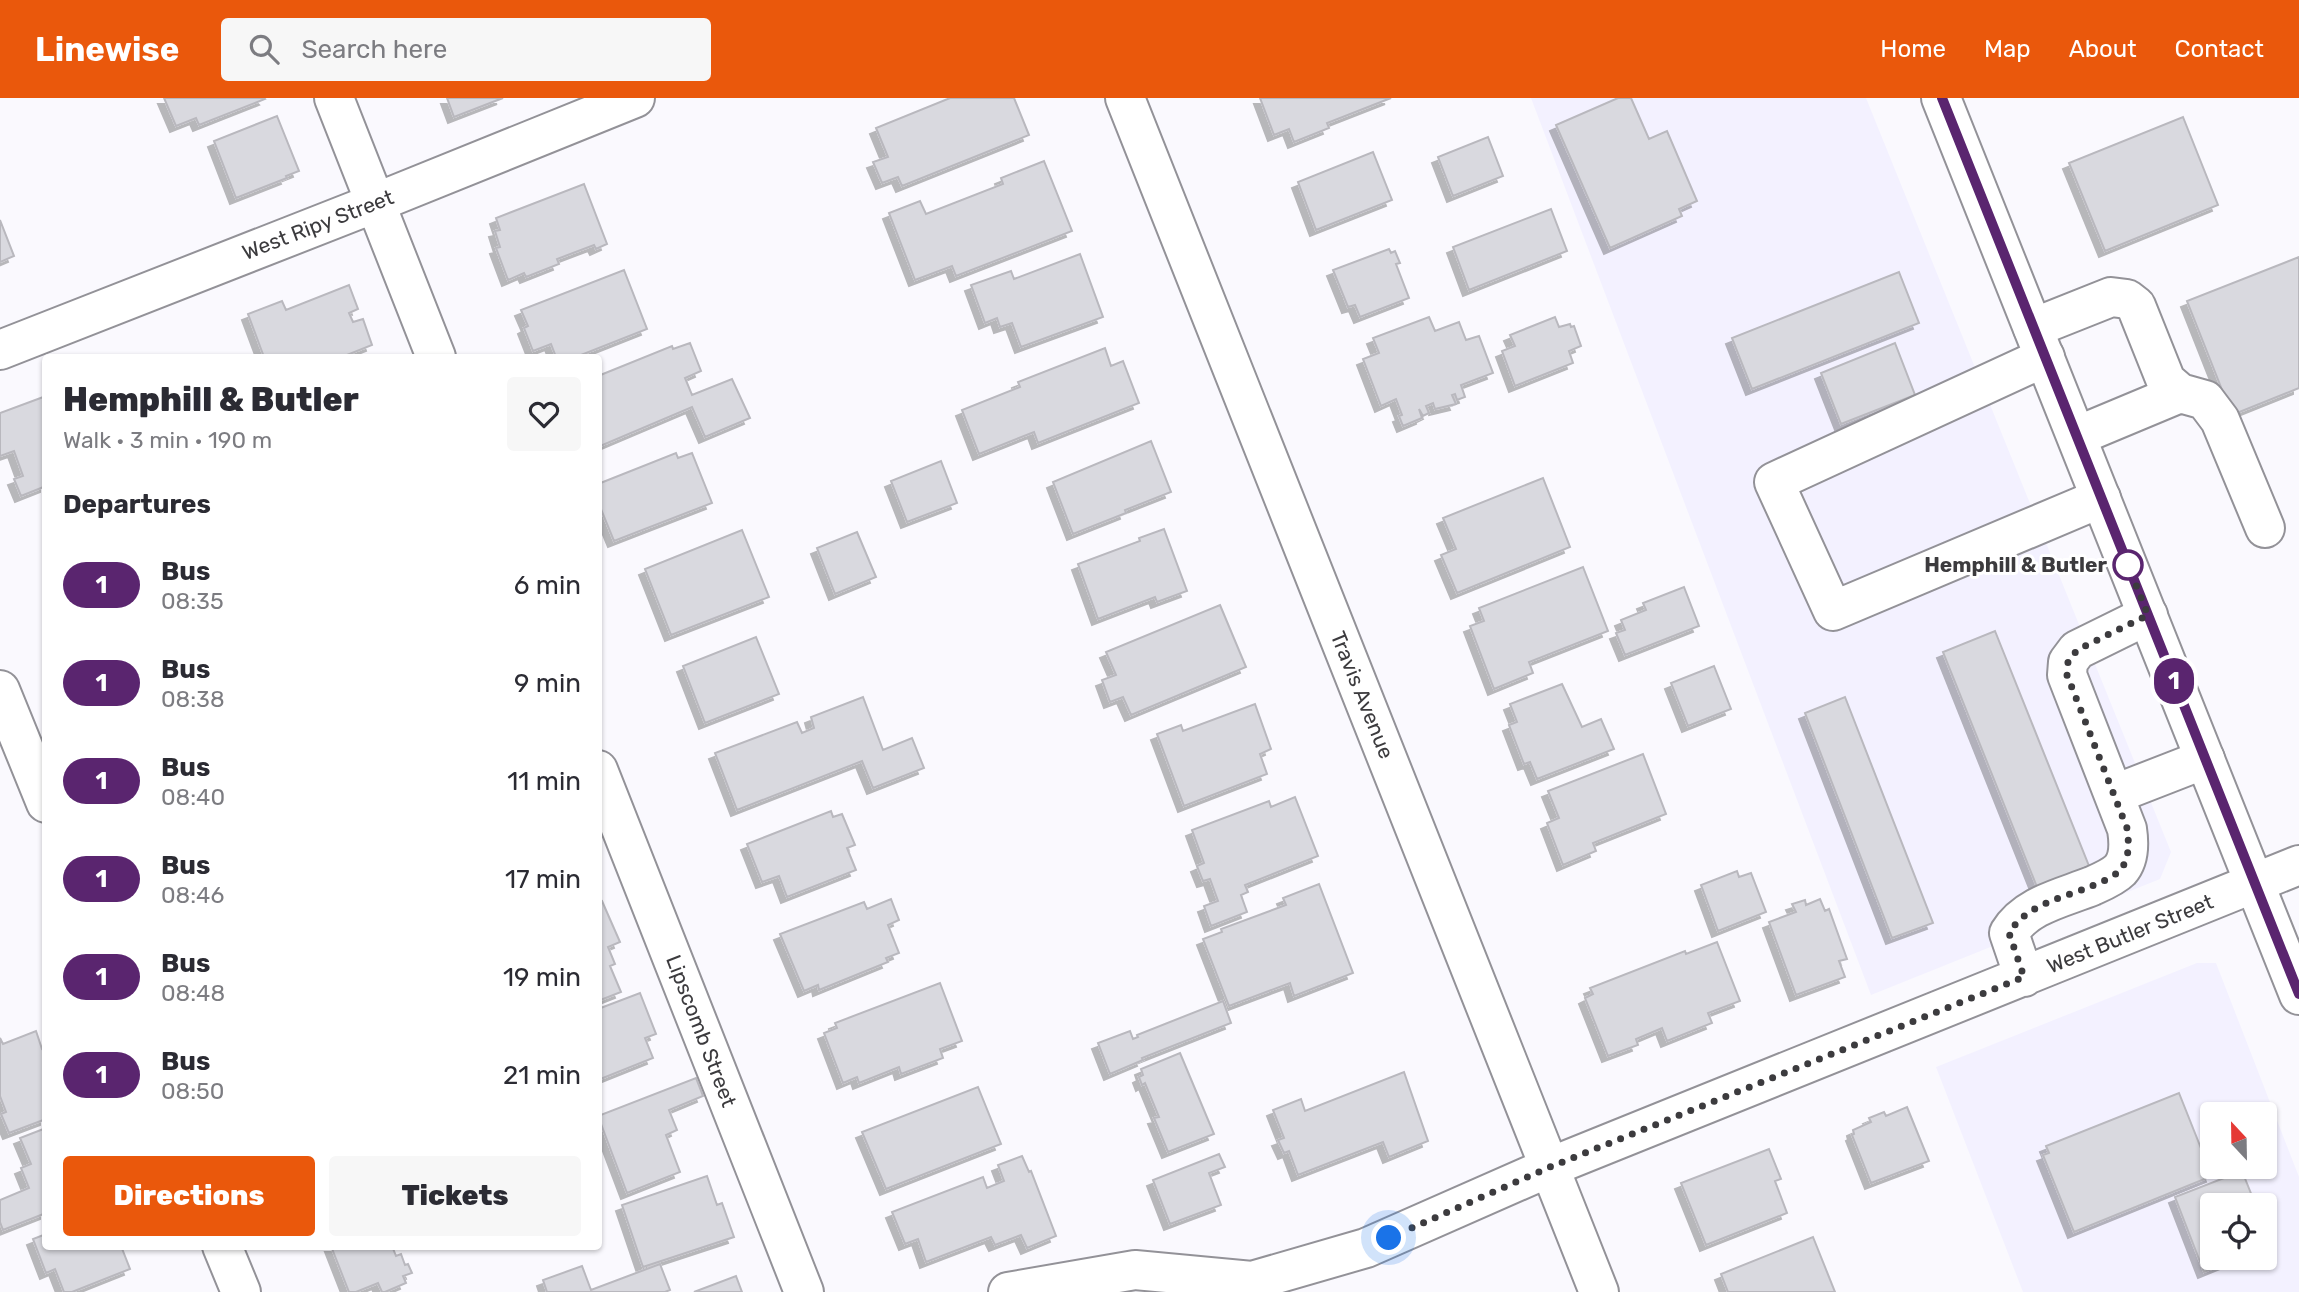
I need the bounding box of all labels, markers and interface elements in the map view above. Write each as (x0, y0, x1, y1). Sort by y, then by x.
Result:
search box (221, 18, 711, 81)
text: Linewise (35, 30, 179, 69)
icon: search (245, 30, 283, 68)
text: Search here (301, 34, 447, 65)
text: Home (1880, 35, 1946, 63)
text: Map (1984, 35, 2031, 63)
text: About (2069, 35, 2137, 63)
text: Contact (2175, 35, 2264, 63)
street label: West Ripy Street (239, 184, 397, 265)
button: heart (507, 377, 581, 451)
text: Hemphill & Butler (63, 380, 359, 419)
text: Walk · 3 min · 190 m (63, 426, 272, 454)
text: Departures (63, 489, 211, 520)
marker: Hemphill & Butler (2113, 550, 2143, 580)
place label: Hemphill & Butler (1924, 552, 2107, 577)
text: Bus (161, 556, 210, 587)
text: 6 min (514, 570, 581, 601)
text: 1 (96, 571, 107, 599)
text: 08:35 (161, 587, 224, 615)
street label: Travis Avenue (1326, 627, 1399, 762)
text: Bus (161, 654, 210, 685)
line badge: 1 (2151, 658, 2197, 704)
text: 1 (2168, 667, 2180, 695)
text: 9 min (514, 668, 581, 699)
text: 1 (96, 669, 107, 697)
text: 08:38 (161, 685, 225, 713)
text: Bus (161, 752, 210, 783)
text: 11 min (507, 766, 581, 797)
text: 1 (96, 767, 107, 795)
text: 08:40 (161, 783, 225, 811)
text: Bus (161, 850, 210, 881)
text: 17 min (505, 864, 581, 895)
text: 1 (96, 865, 107, 893)
text: 08:46 (161, 881, 224, 909)
street label: West Butler Street (2043, 889, 2217, 978)
text: Bus (161, 948, 210, 979)
street label: Lipscomb Street (661, 951, 742, 1110)
text: 19 min (503, 962, 581, 993)
text: 1 (96, 963, 107, 991)
text: 08:48 (161, 979, 225, 1007)
text: Bus (161, 1046, 210, 1077)
text: 21 min (503, 1060, 581, 1091)
text: 1 (96, 1061, 107, 1089)
text: 08:50 (161, 1077, 224, 1105)
north arrow (2200, 1102, 2277, 1180)
map controls (2200, 1102, 2277, 1270)
button: Directions (63, 1156, 315, 1236)
button: Tickets (329, 1156, 581, 1236)
button: locate (2200, 1193, 2277, 1270)
your location (1371, 1220, 1406, 1255)

